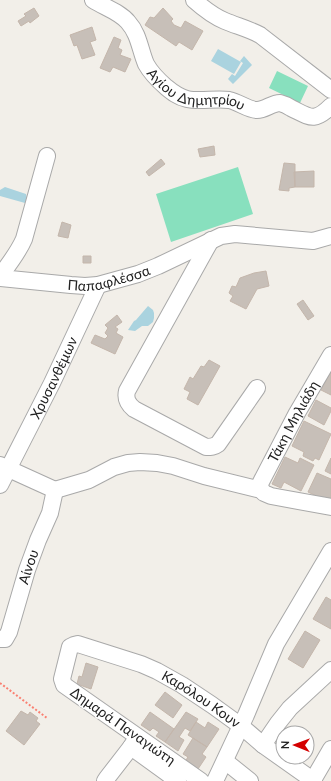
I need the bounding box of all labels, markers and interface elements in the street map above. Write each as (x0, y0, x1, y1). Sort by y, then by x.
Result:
street label: Αγίου Δημητρίου (144, 65, 248, 113)
street label: Παπαφλέσσα (67, 261, 153, 294)
street label: Χρυσανθέμων (26, 334, 81, 422)
street label: Τάκη Μηλιάδη (264, 377, 322, 465)
street label: Αίνου (14, 547, 42, 586)
street label: Καρόλου Κουν (159, 666, 244, 731)
street label: Δημαρά Παναγιώτη (67, 683, 179, 768)
north arrow (275, 725, 315, 765)
text: N (278, 740, 291, 749)

